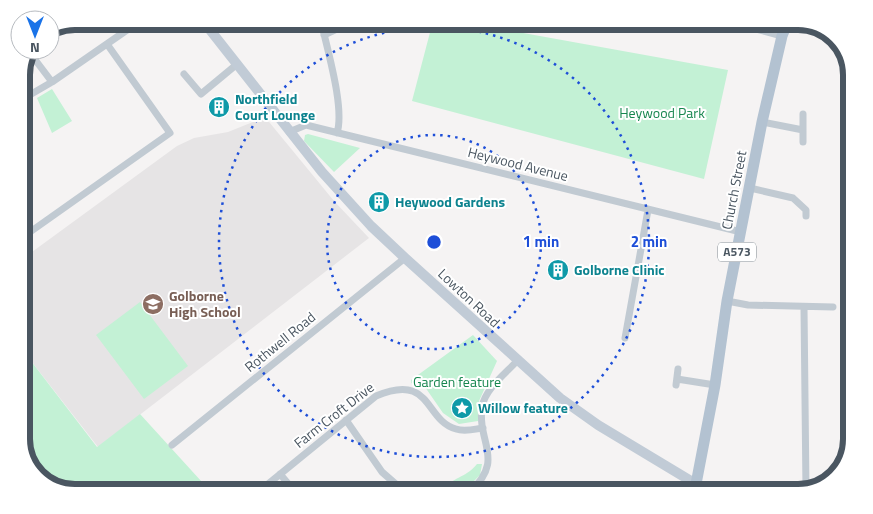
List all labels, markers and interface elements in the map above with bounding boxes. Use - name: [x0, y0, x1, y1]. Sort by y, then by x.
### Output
- north arrow: [10, 10, 60, 60]
- text: N: [30, 38, 40, 59]
- place label: Northfield Court Lounge: [235, 88, 315, 125]
- building icon: Northfield Court Lounge: [207, 95, 231, 119]
- park label: Heywood Park: [619, 102, 705, 123]
- street label: Heywood Avenue: [466, 141, 571, 186]
- street label: Church Street: [716, 149, 751, 231]
- building icon: Heywood Gardens: [367, 190, 391, 214]
- place label: Heywood Gardens: [395, 191, 505, 212]
- text: 1 min: [523, 230, 559, 253]
- text: 2 min: [631, 230, 667, 253]
- centre of rings: [425, 233, 443, 251]
- road number: A573: [718, 242, 756, 262]
- building icon: Golborne Clinic: [546, 258, 570, 282]
- place label: Golborne Clinic: [574, 259, 665, 280]
- street label: Lowton Road: [434, 263, 505, 332]
- place label: Golborne High School: [169, 285, 241, 322]
- school or university icon: Golborne High School: [141, 292, 165, 316]
- street label: Rothwell Road: [240, 306, 320, 377]
- park label: Garden feature: [413, 371, 501, 392]
- street label: Farm Croft Drive: [289, 377, 378, 453]
- place icon: Willow feature: [450, 396, 474, 420]
- place label: Willow feature: [478, 397, 568, 418]

